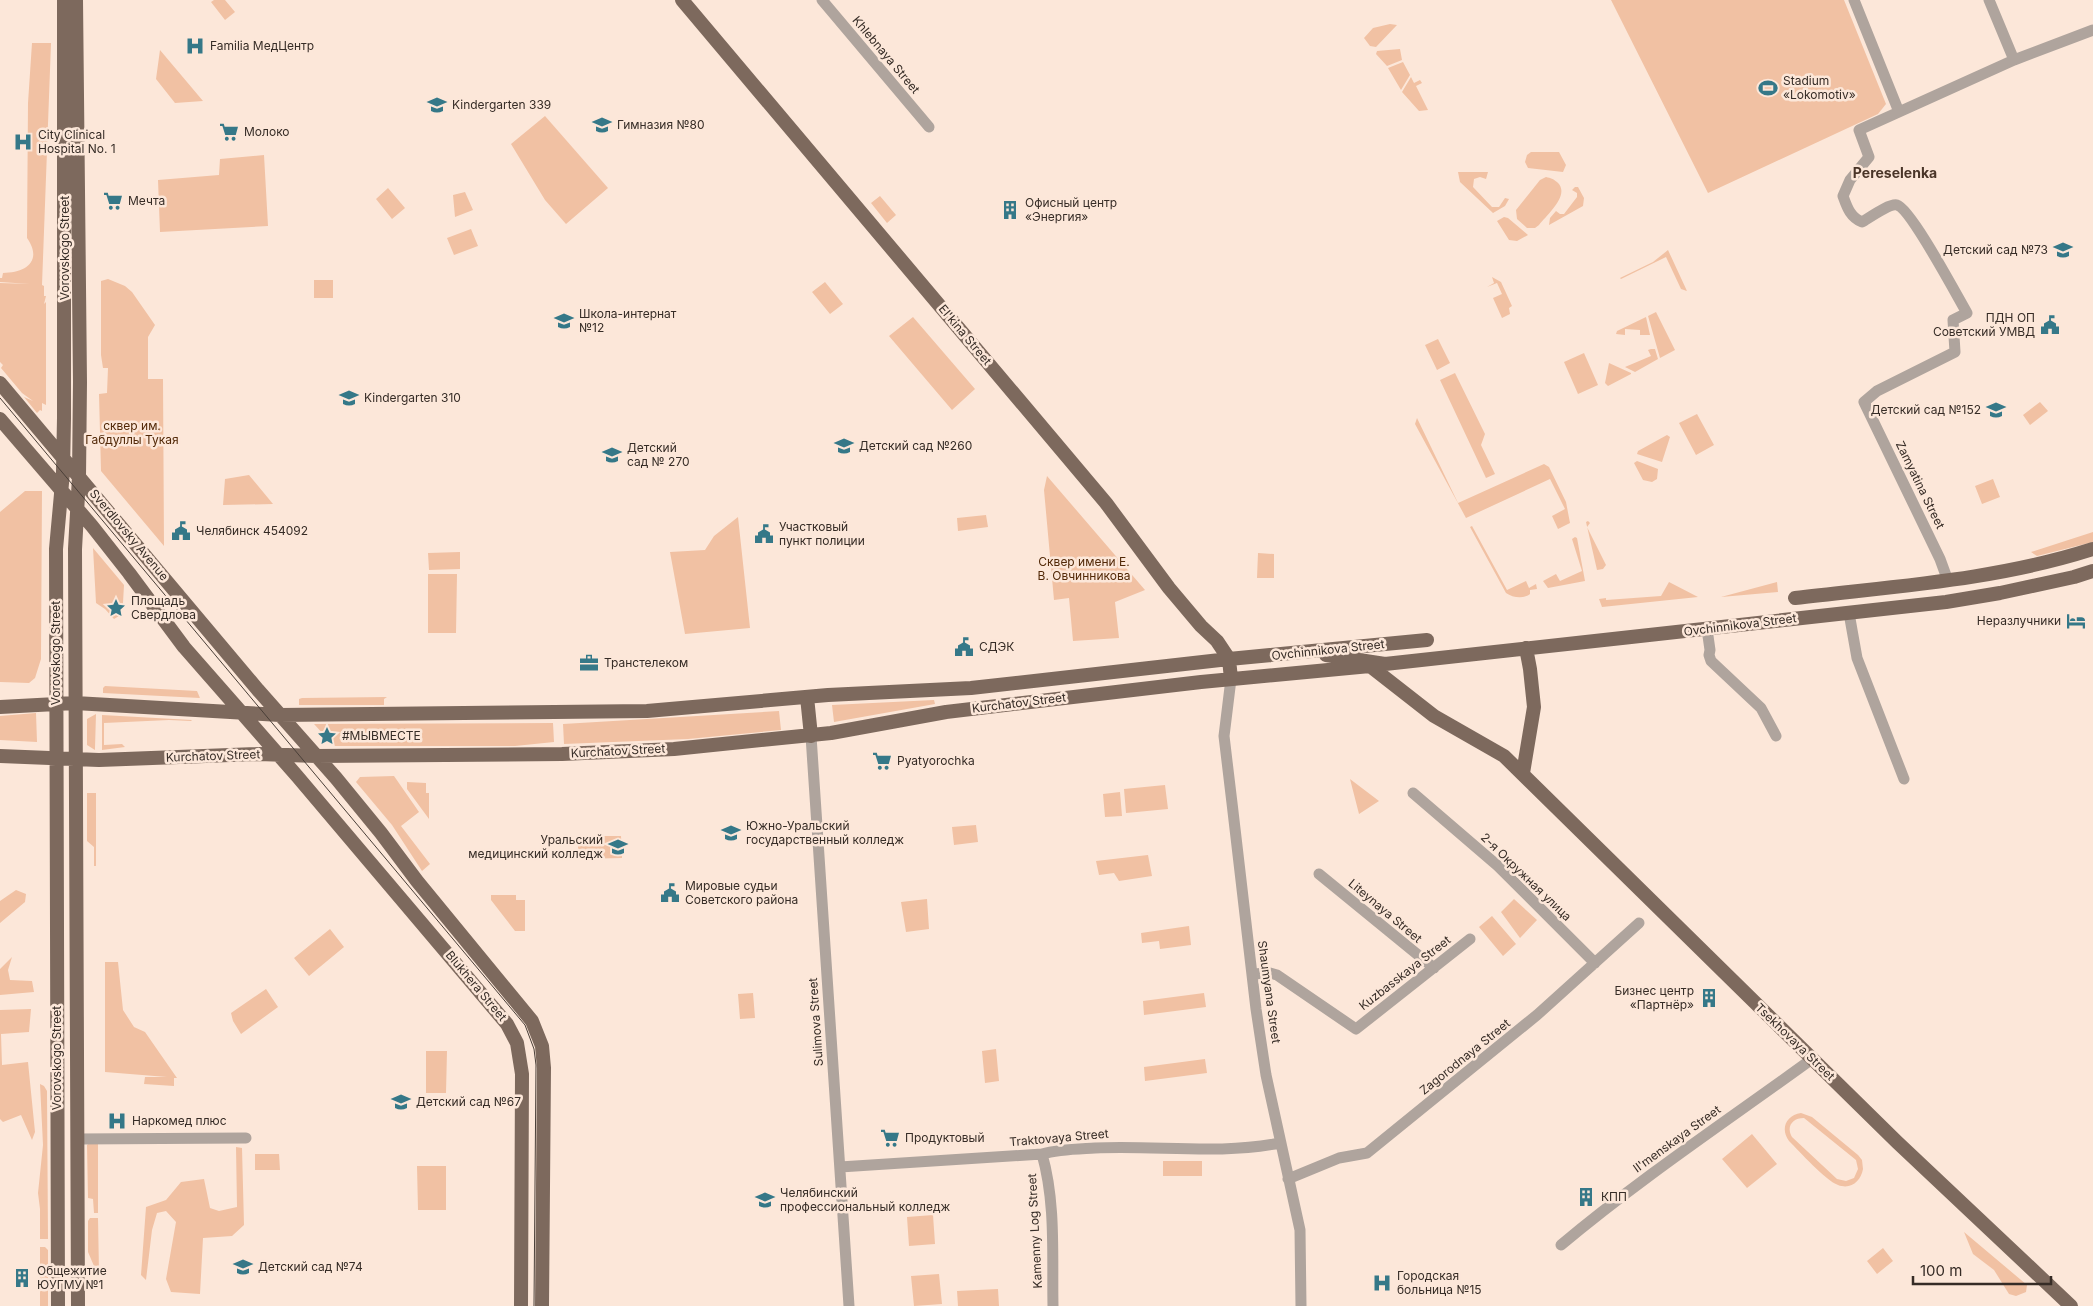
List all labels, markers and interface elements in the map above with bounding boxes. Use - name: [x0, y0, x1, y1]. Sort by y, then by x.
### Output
- street label: Khlebnaya Street: [850, 13, 923, 97]
- hospital icon: Familia МедЦентр: [184, 35, 206, 57]
- place label: Familia МедЦентр: [210, 38, 314, 53]
- place label: Stadium «Lokomotiv»: [1783, 73, 1856, 102]
- sports icon: Stadium «Lokomotiv»: [1757, 77, 1779, 99]
- school or university icon: Kindergarten 339: [426, 94, 448, 116]
- place label: Kindergarten 339: [452, 97, 551, 112]
- school or university icon: Гимназия №80: [591, 114, 613, 136]
- place label: Гимназия №80: [617, 117, 705, 132]
- supermarket icon: Молоко: [218, 121, 240, 143]
- place label: Молоко: [244, 124, 290, 139]
- place label: City Clinical Hospital No. 1: [38, 127, 116, 156]
- hospital icon: City Clinical Hospital No. 1: [12, 131, 34, 153]
- district label: Pereselenka: [1853, 164, 1937, 181]
- supermarket icon: Мечта: [102, 190, 124, 212]
- place label: Мечта: [128, 193, 165, 208]
- place label: Офисный центр «Энергия»: [1025, 195, 1117, 224]
- street label: Vorovskogo Street: [57, 196, 72, 300]
- building icon: Офисный центр «Энергия»: [999, 199, 1021, 221]
- school or university icon: Детский сад №73: [2052, 239, 2074, 261]
- place label: Детский сад №73: [1943, 242, 2048, 257]
- street label: El'kina Street: [936, 301, 995, 368]
- place label: Школа-интернат №12: [579, 306, 677, 335]
- school or university icon: Школа-интернат №12: [553, 310, 575, 332]
- place label: ПДН ОП Советский УМВД: [1933, 310, 2035, 339]
- public building icon: ПДН ОП Советский УМВД: [2039, 314, 2061, 336]
- school or university icon: Kindergarten 310: [338, 387, 360, 409]
- place label: Kindergarten 310: [364, 390, 461, 405]
- school or university icon: Детский сад №152: [1985, 399, 2007, 421]
- place label: Детский сад №152: [1871, 402, 1981, 417]
- park label: сквер им. Габдуллы Тукая: [85, 418, 179, 447]
- school or university icon: Детский сад №260: [833, 435, 855, 457]
- place label: Детский сад №260: [859, 438, 972, 453]
- street label: Zamyatina Street: [1893, 438, 1948, 531]
- place label: Детский сад № 270: [627, 440, 690, 469]
- school or university icon: Детский сад № 270: [601, 444, 623, 466]
- street label: Sverdlovsky Avenue: [87, 486, 172, 583]
- place label: Участковый пункт полиции: [779, 519, 865, 548]
- public building icon: Челябинск 454092: [170, 520, 192, 542]
- place label: Челябинск 454092: [196, 523, 308, 538]
- public building icon: Участковый пункт полиции: [753, 523, 775, 545]
- park label: Сквер имени Е. В. Овчинникова: [1038, 554, 1130, 583]
- place label: Площадь Свердлова: [131, 593, 196, 622]
- place icon: Площадь Свердлова: [105, 597, 127, 619]
- street label: Vorovskogo Street: [48, 601, 63, 705]
- street label: Ovchinnikova Street: [1683, 610, 1797, 639]
- hotel icon: Неразлучники: [2065, 610, 2087, 632]
- place label: Неразлучники: [1977, 613, 2061, 628]
- public building icon: СДЭК: [953, 636, 975, 658]
- street label: Ovchinnikova Street: [1271, 636, 1385, 663]
- place label: СДЭК: [979, 639, 1014, 654]
- office icon: Транстелеком: [578, 652, 600, 674]
- place label: Транстелеком: [604, 655, 688, 670]
- street label: Kurchatov Street: [971, 689, 1067, 716]
- place icon: #МЫВМЕСТЕ: [316, 725, 338, 747]
- place label: #МЫВМЕСТЕ: [342, 728, 421, 743]
- street label: Kurchatov Street: [570, 741, 666, 760]
- street label: Kurchatov Street: [165, 746, 261, 765]
- supermarket icon: Pyatyorochka: [871, 750, 893, 772]
- place label: Pyatyorochka: [897, 753, 975, 768]
- place label: Южно-Уральский государственный колледж: [746, 818, 904, 847]
- school or university icon: Южно-Уральский государственный колледж: [720, 822, 742, 844]
- street label: 2-я Окружная улица: [1478, 830, 1575, 924]
- place label: Уральский медицинский колледж: [468, 832, 603, 861]
- school or university icon: Уральский медицинский колледж: [607, 836, 629, 858]
- street label: Liteynaya Street: [1346, 876, 1425, 946]
- place label: Мировые судьи Советского района: [685, 878, 798, 907]
- public building icon: Мировые судьи Советского района: [659, 882, 681, 904]
- street label: Kuzbasskaya Street: [1356, 932, 1454, 1013]
- street label: Shaumyana Street: [1255, 940, 1284, 1044]
- street label: Blukhera Street: [443, 948, 510, 1024]
- street label: Sulimova Street: [805, 977, 826, 1067]
- place label: Бизнес центр «Партнёр»: [1615, 983, 1694, 1012]
- building icon: Бизнес центр «Партнёр»: [1698, 987, 1720, 1009]
- street label: Tsekhovaya Street: [1752, 1000, 1838, 1083]
- street label: Vorovskogo Street: [49, 1006, 64, 1110]
- street label: Zagorodnaya Street: [1416, 1015, 1513, 1098]
- school or university icon: Детский сад №67: [390, 1091, 412, 1113]
- place label: Детский сад №67: [416, 1094, 521, 1109]
- street label: Il'menskaya Street: [1630, 1102, 1723, 1175]
- hospital icon: Наркомед плюс: [106, 1110, 128, 1132]
- place label: Наркомед плюс: [132, 1113, 227, 1128]
- street label: Traktovaya Street: [1009, 1126, 1109, 1149]
- supermarket icon: Продуктовый: [879, 1127, 901, 1149]
- place label: Продуктовый: [905, 1130, 985, 1145]
- street label: Kamenny Log Street: [1024, 1173, 1045, 1289]
- place label: Челябинский профессиональный колледж: [780, 1185, 950, 1214]
- building icon: КПП: [1575, 1186, 1597, 1208]
- school or university icon: Челябинский профессиональный колледж: [754, 1189, 776, 1211]
- place label: КПП: [1601, 1189, 1627, 1204]
- scale bar: [1913, 1254, 2050, 1286]
- school or university icon: Детский сад №74: [232, 1256, 254, 1278]
- place label: Детский сад №74: [258, 1259, 363, 1274]
- text: 100 m: [1920, 1261, 1962, 1280]
- place label: Общежитие ЮУГМУ №1: [37, 1263, 107, 1292]
- building icon: Общежитие ЮУГМУ №1: [11, 1267, 33, 1289]
- place label: Городская больница №15: [1397, 1268, 1482, 1297]
- hospital icon: Городская больница №15: [1371, 1272, 1393, 1294]

